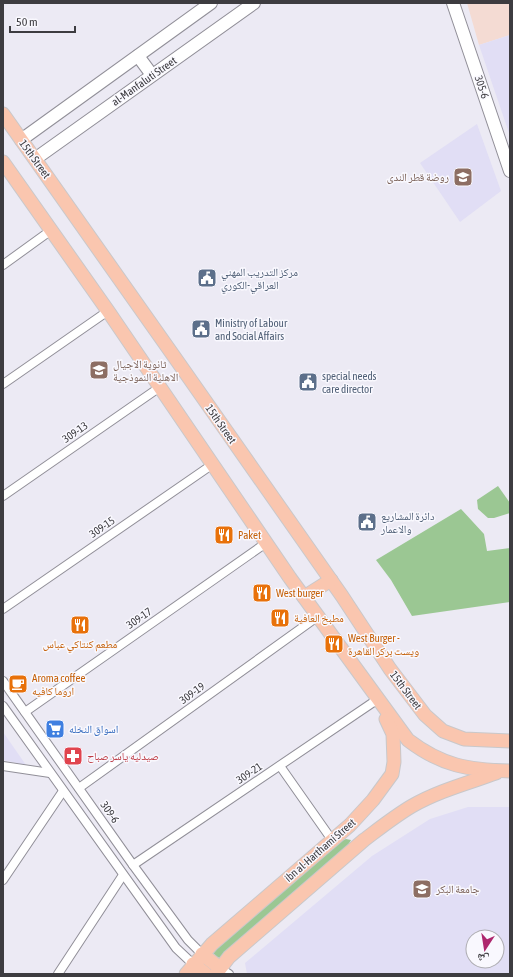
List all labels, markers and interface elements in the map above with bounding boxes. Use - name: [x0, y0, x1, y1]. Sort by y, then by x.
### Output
- scale bar: [10, 8, 75, 34]
- text: 50 m: [16, 15, 38, 29]
- street label: al-Manfaluti Street: [109, 54, 179, 108]
- street label: 305-6: [473, 74, 491, 100]
- street label: 15th Street: [17, 137, 53, 181]
- school or university icon: روضة قطر الندى: [452, 166, 474, 188]
- place label: روضة قطر الندى: [387, 171, 449, 184]
- place label: مركز التدريب المهني العراقي-الكوري: [221, 266, 298, 294]
- public building icon: مركز التدريب المهني العراقي-الكوري: [196, 267, 218, 289]
- place label: Ministry of Labour and Social Affairs: [215, 317, 288, 342]
- public building icon: Ministry of Labour and Social Affairs: [190, 318, 212, 340]
- place label: ثانوية الاجيال الاهلية النموذجية: [113, 358, 178, 383]
- school or university icon: ثانوية الاجيال الاهلية النموذجية: [88, 359, 110, 381]
- place label: special needs care director: [322, 370, 377, 395]
- public building icon: special needs care director: [297, 371, 319, 393]
- street label: 15th Street: [203, 402, 239, 446]
- street label: 309-13: [60, 419, 90, 445]
- place label: دائرة المشاريع والاعمار: [380, 510, 435, 535]
- public building icon: دائرة المشاريع والاعمار: [356, 511, 378, 533]
- street label: 309-15: [87, 514, 117, 540]
- restaurant icon: Paket: [213, 524, 235, 546]
- place label: Paket: [238, 529, 261, 541]
- restaurant icon: West burger: [251, 582, 273, 604]
- place label: West burger: [276, 587, 324, 599]
- street label: 309-17: [124, 605, 154, 631]
- restaurant icon: مطبخ العافية: [269, 607, 291, 629]
- place label: مطبخ العافية: [294, 612, 344, 625]
- restaurant icon: مطعم كنتاكي عباس: [69, 614, 91, 636]
- place label: West Burger - ويست بركر القاهرة: [348, 632, 419, 657]
- restaurant icon: West Burger - ويست بركر القاهرة: [323, 633, 345, 655]
- place label: مطعم كنتاكي عباس: [43, 638, 117, 653]
- street label: 15th Street: [388, 669, 424, 711]
- place label: Aroma coffee اروما كافيه: [32, 672, 85, 697]
- cafe icon: Aroma coffee اروما كافيه: [7, 673, 29, 695]
- street label: 309-19: [177, 680, 207, 706]
- supermarket icon: اسواق النخله: [44, 718, 66, 740]
- place label: اسواق النخله: [69, 723, 118, 736]
- pharmacy icon: صيدليه ياسر صباح: [62, 745, 84, 767]
- place label: صيدليه ياسر صباح: [87, 750, 159, 763]
- street label: 309-21: [234, 760, 264, 786]
- street label: 309-6: [98, 799, 122, 825]
- street label: ibn al-Harthami Street: [282, 816, 358, 884]
- school or university icon: جامعة البكر: [411, 878, 433, 900]
- place label: جامعة البكر: [435, 883, 479, 895]
- north arrow: [465, 929, 505, 969]
- text: ش: [476, 950, 490, 966]

